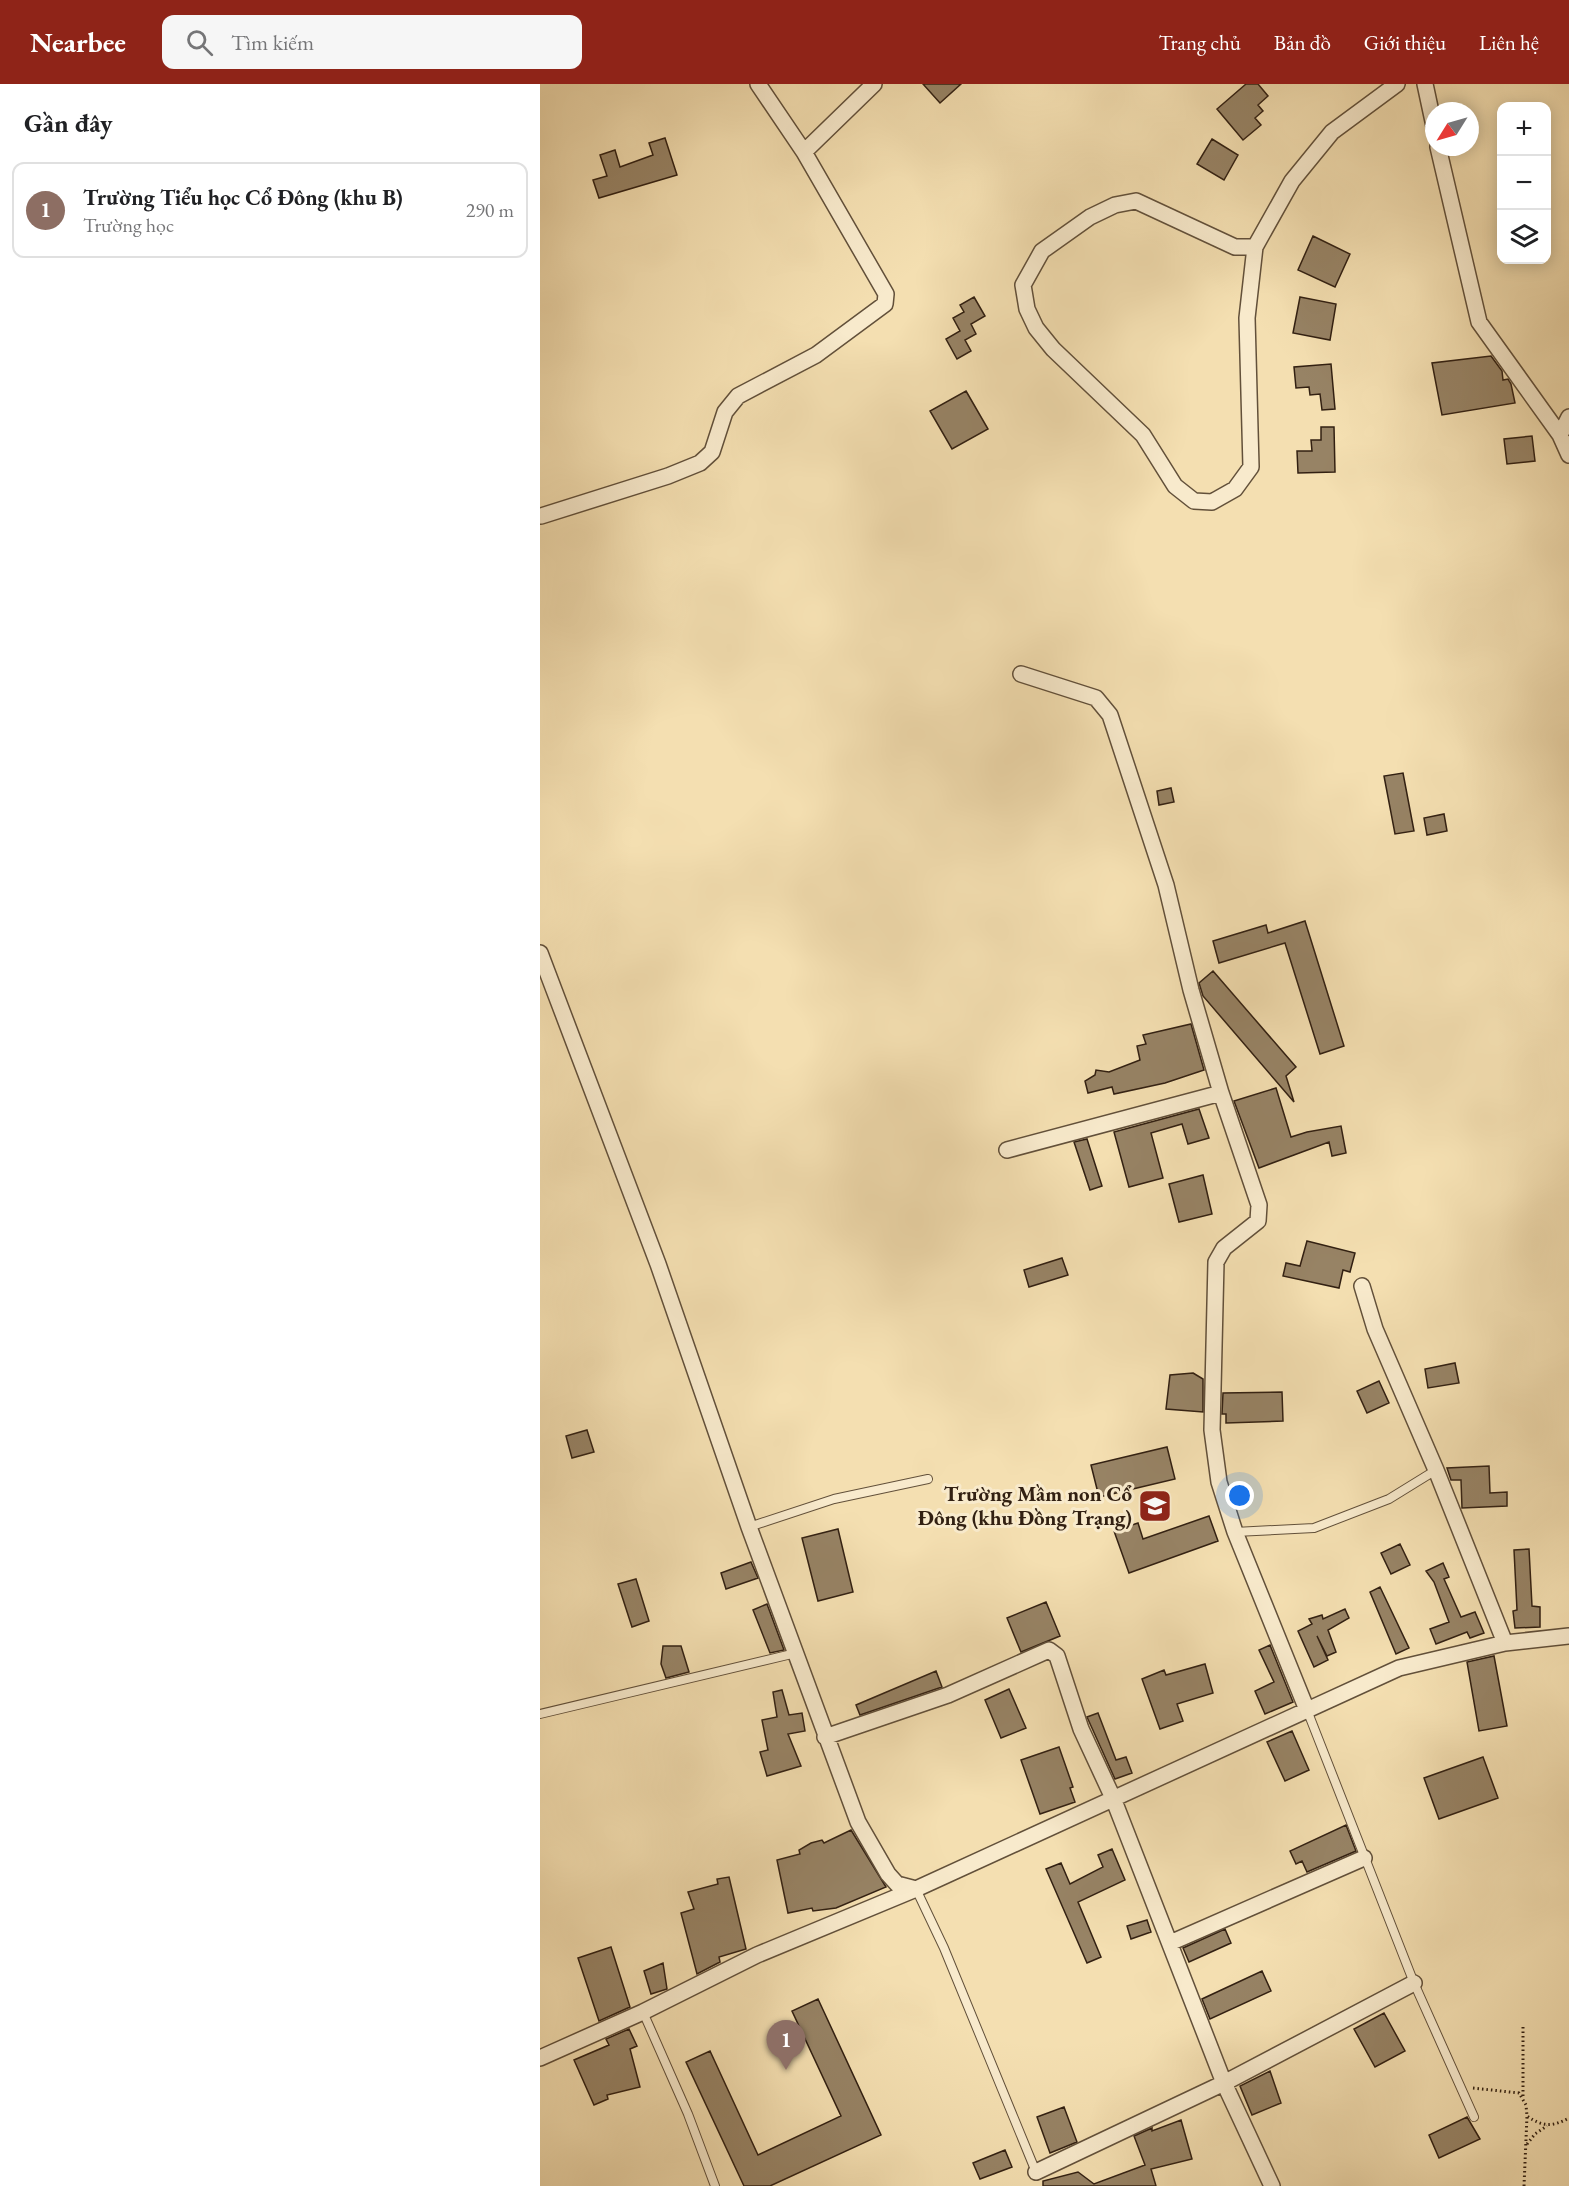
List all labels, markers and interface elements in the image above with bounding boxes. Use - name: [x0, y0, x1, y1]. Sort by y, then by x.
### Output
- search box: [162, 15, 582, 69]
- text: Nearbee: [30, 24, 126, 60]
- icon: search: [183, 26, 216, 59]
- text: Tìm kiếm: [231, 28, 314, 57]
- text: Trang chủ: [1159, 29, 1241, 56]
- text: Bản đồ: [1274, 29, 1331, 56]
- text: Giới thiệu: [1364, 29, 1446, 56]
- text: Liên hệ: [1479, 29, 1539, 56]
- north arrow: [1425, 102, 1479, 156]
- map controls: [1497, 102, 1551, 264]
- button: +: [1497, 102, 1551, 156]
- text: Gần đây: [24, 106, 113, 140]
- button: −: [1497, 156, 1551, 210]
- text: Trường Tiểu học Cổ Đông (khu B): [83, 183, 403, 212]
- text: 1: [40, 197, 51, 223]
- text: 290 m: [466, 197, 514, 223]
- button: layers: [1497, 210, 1551, 264]
- text: Trường học: [83, 212, 174, 238]
- place label: Trường Mầm non Cổ Đông (khu Đồng Trạng): [918, 1480, 1132, 1531]
- your location: [1225, 1481, 1254, 1510]
- school or university icon: Trường Mầm non Cổ Đông (khu Đồng Trạng): [1137, 1488, 1173, 1524]
- pin: 1: [766, 2020, 806, 2070]

